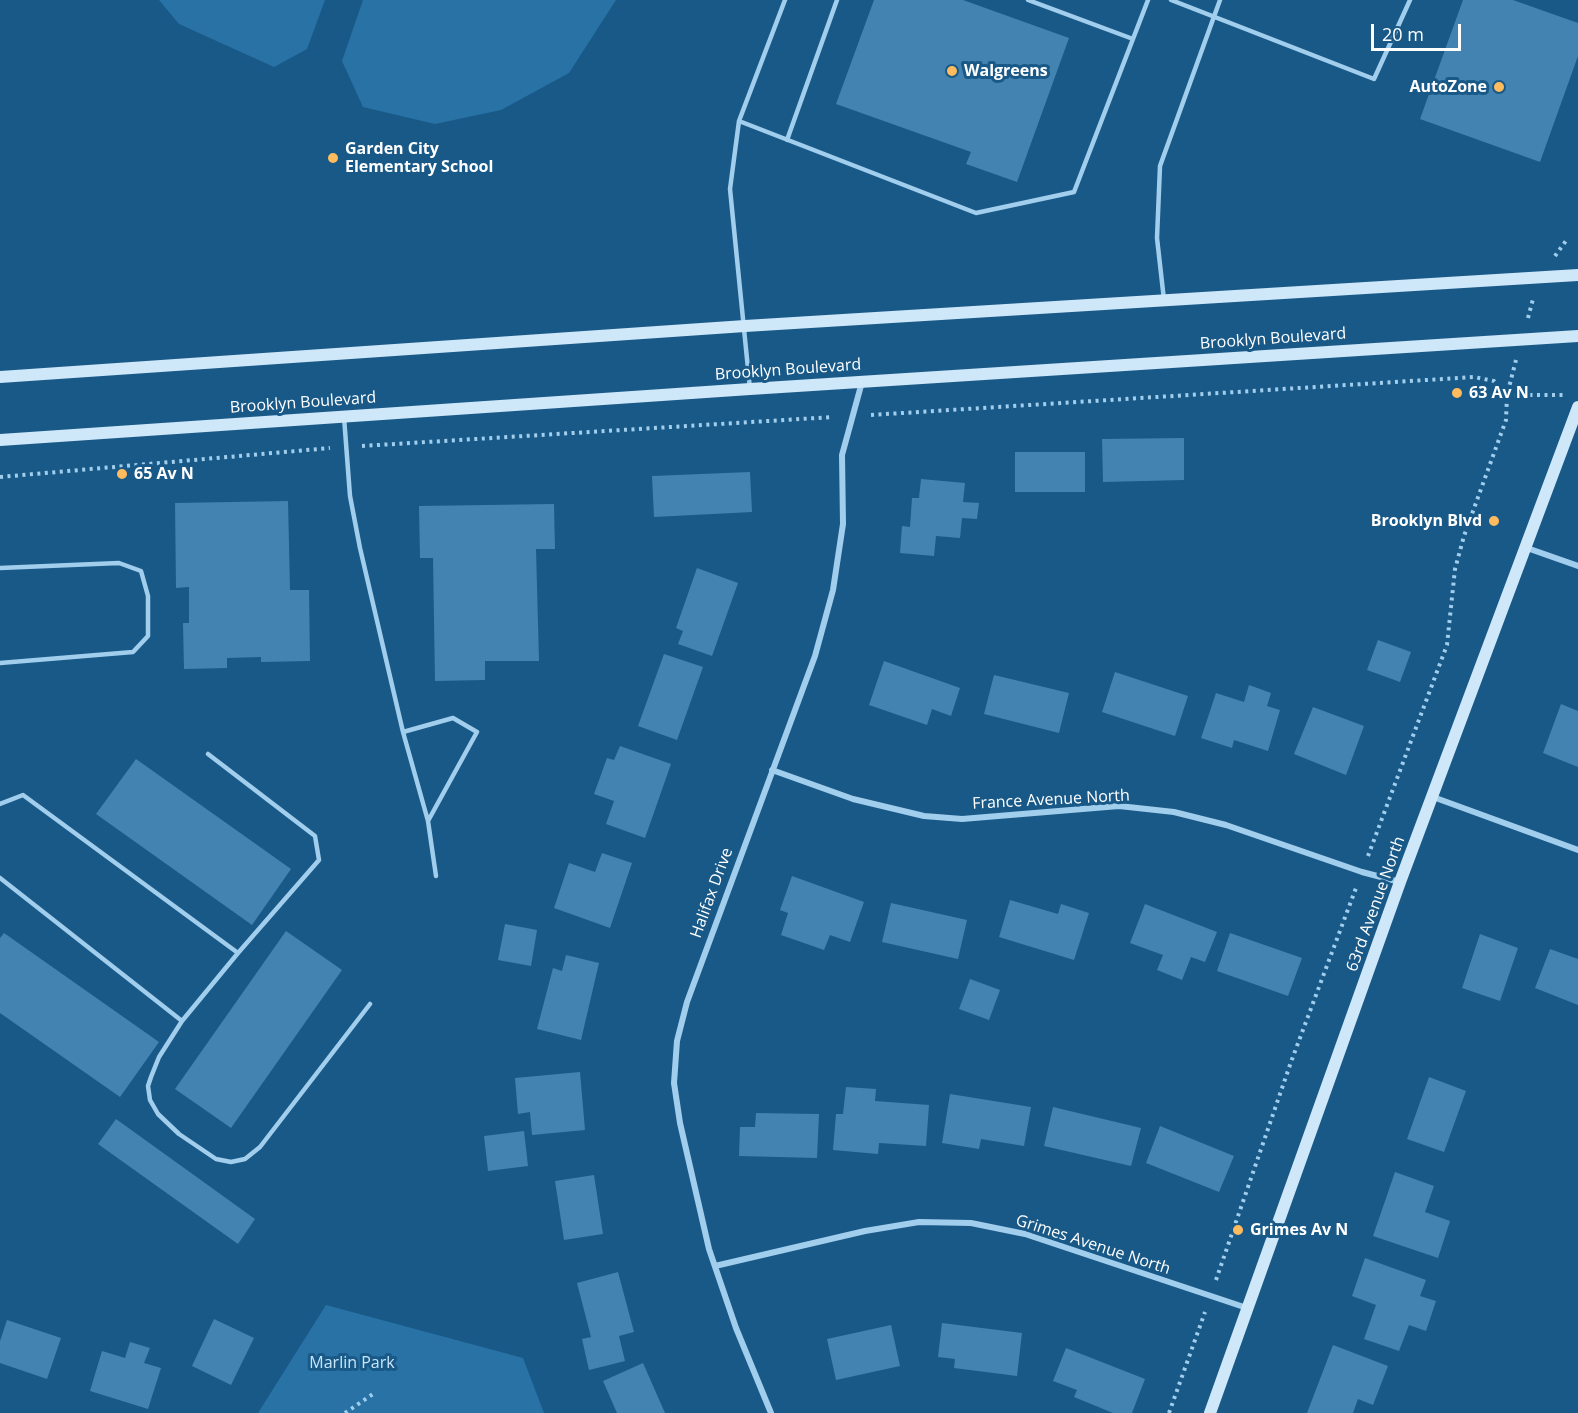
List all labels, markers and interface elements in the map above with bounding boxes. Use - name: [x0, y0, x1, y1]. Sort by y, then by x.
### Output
- scale bar: [1374, 12, 1464, 50]
- text: 20 m: [1382, 22, 1424, 46]
- place label: Walgreens: [964, 61, 1048, 81]
- marker: Walgreens: [945, 64, 959, 78]
- place label: AutoZone: [1409, 77, 1487, 97]
- marker: AutoZone: [1492, 80, 1506, 94]
- place label: Garden City Elementary School: [345, 139, 493, 177]
- marker: Garden City Elementary School: [326, 151, 340, 165]
- street label: Brooklyn Boulevard: [1199, 324, 1347, 354]
- street label: Brooklyn Boulevard: [714, 355, 862, 385]
- place label: 63 Av N: [1469, 383, 1529, 403]
- marker: 63 Av N: [1450, 386, 1464, 400]
- street label: Brooklyn Boulevard: [229, 388, 377, 418]
- place label: 65 Av N: [134, 464, 194, 484]
- marker: 65 Av N: [115, 467, 129, 481]
- place label: Brooklyn Blvd: [1371, 511, 1482, 531]
- marker: Brooklyn Blvd: [1487, 514, 1501, 528]
- street label: France Avenue North: [972, 786, 1130, 814]
- street label: 63rd Avenue North: [1343, 834, 1409, 974]
- street label: Halifax Drive: [687, 845, 737, 941]
- street label: Grimes Avenue North: [1013, 1211, 1173, 1279]
- place label: Grimes Av N: [1250, 1220, 1348, 1240]
- marker: Grimes Av N: [1231, 1223, 1245, 1237]
- park label: Marlin Park: [309, 1353, 395, 1373]

